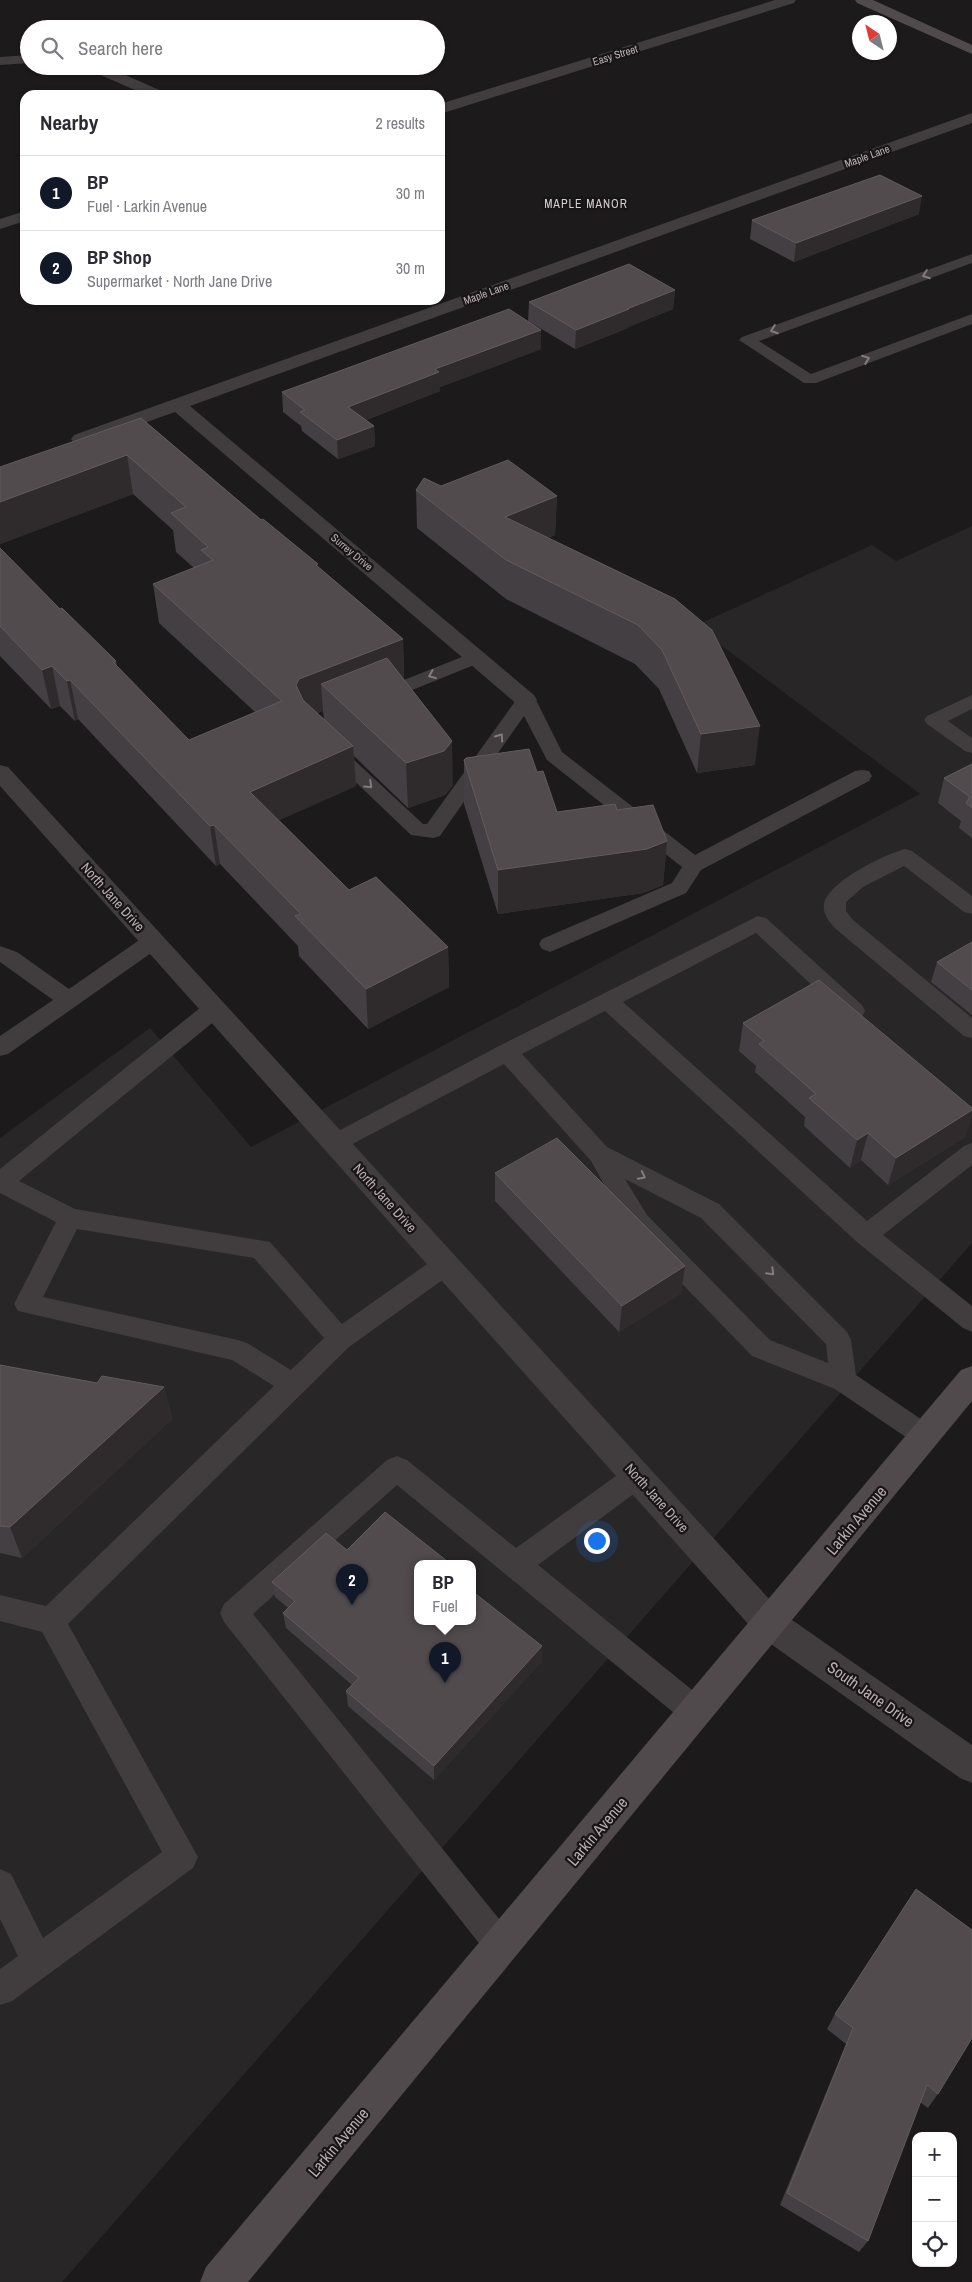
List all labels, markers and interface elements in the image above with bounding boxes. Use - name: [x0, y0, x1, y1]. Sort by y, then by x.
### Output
- north arrow: [852, 15, 897, 60]
- search box: [20, 20, 445, 75]
- icon: search: [38, 34, 66, 62]
- text: Search here: [78, 35, 163, 61]
- street label: Easy Street: [591, 41, 640, 69]
- text: Nearby: [40, 108, 98, 137]
- text: 2 results: [375, 112, 425, 134]
- street label: Maple Lane: [842, 141, 892, 171]
- text: BP: [87, 169, 109, 195]
- text: 1: [52, 182, 60, 204]
- text: 30 m: [396, 182, 425, 204]
- text: Fuel · Larkin Avenue: [87, 195, 207, 217]
- district label: MAPLE MANOR: [544, 196, 628, 212]
- text: BP Shop: [87, 244, 152, 270]
- text: 2: [52, 257, 60, 279]
- text: 30 m: [396, 257, 425, 279]
- one-way arrow: [922, 269, 931, 279]
- text: Supermarket · North Jane Drive: [87, 270, 272, 292]
- street label: Maple Lane: [461, 278, 511, 308]
- one-way arrow: [770, 324, 778, 334]
- one-way arrow: [861, 355, 870, 365]
- street label: Surrey Drive: [328, 530, 376, 574]
- one-way arrow: [428, 669, 437, 680]
- one-way arrow: [494, 733, 503, 743]
- one-way arrow: [363, 779, 372, 788]
- street label: North Jane Drive: [77, 859, 149, 935]
- street label: North Jane Drive: [349, 1160, 421, 1236]
- one-way arrow: [637, 1170, 646, 1180]
- one-way arrow: [765, 1267, 774, 1276]
- street label: North Jane Drive: [621, 1460, 693, 1536]
- street label: Larkin Avenue: [821, 1481, 891, 1559]
- your location: [584, 1528, 610, 1554]
- popup: [414, 1560, 476, 1625]
- pin: 2: [336, 1564, 368, 1605]
- text: BP: [432, 1569, 454, 1595]
- text: Fuel: [432, 1595, 458, 1617]
- pin: 1: [429, 1642, 461, 1683]
- street label: South Jane Drive: [823, 1656, 919, 1732]
- street label: Larkin Avenue: [562, 1792, 632, 1870]
- street label: Larkin Avenue: [303, 2103, 373, 2181]
- map controls: [912, 2132, 957, 2267]
- button: +: [912, 2132, 957, 2177]
- button: −: [912, 2177, 957, 2222]
- button: locate: [912, 2222, 957, 2267]

